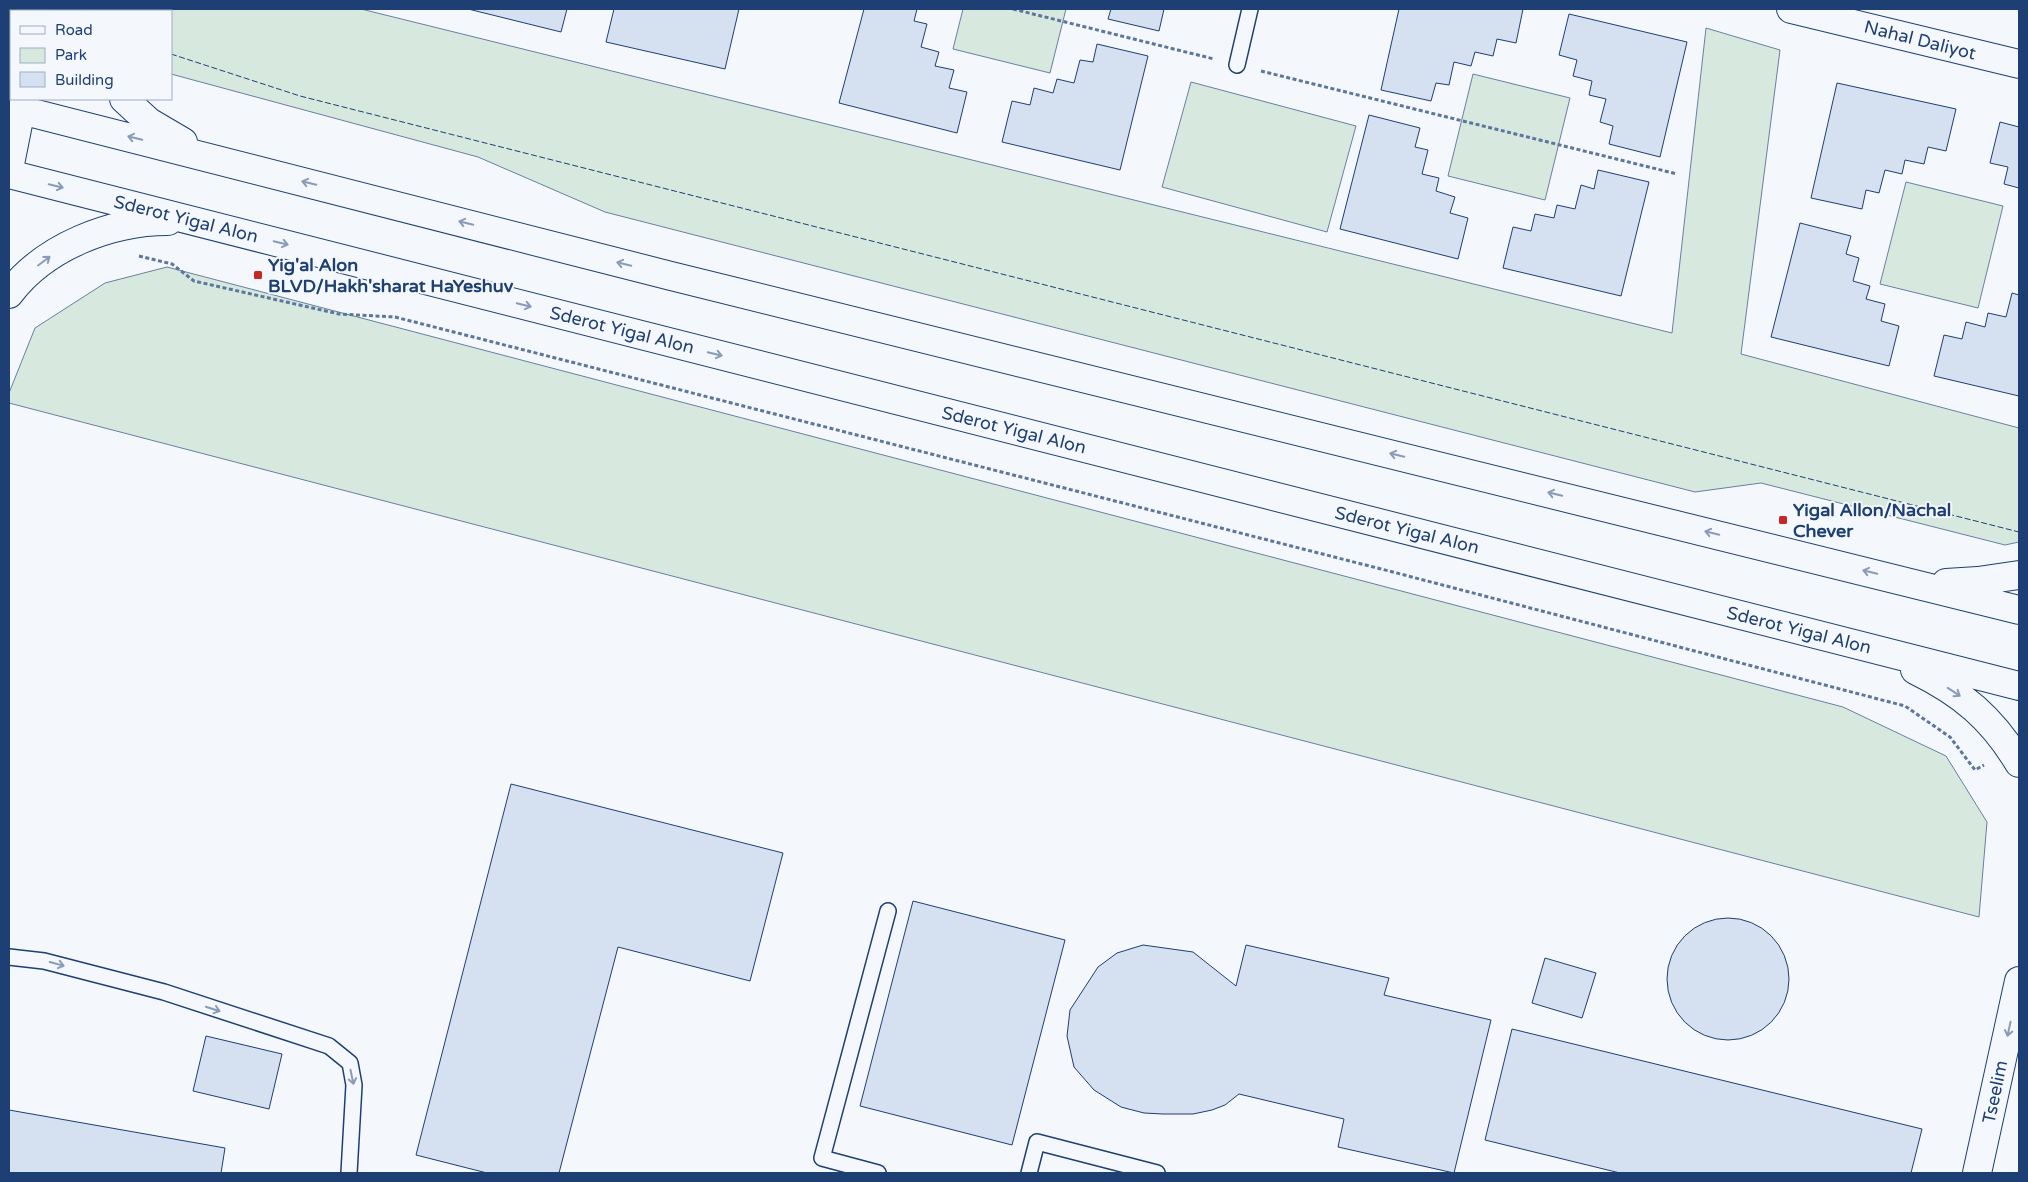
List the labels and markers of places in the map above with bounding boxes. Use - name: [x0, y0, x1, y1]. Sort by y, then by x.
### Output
- place label: Yig'al Alon BLVD/Hakh'sharat HaYeshuv: [268, 254, 514, 297]
- marker: Yig'al Alon BLVD/Hakh'sharat HaYeshuv: [252, 269, 264, 281]
- place label: Yigal Allon/Nachal Chever: [1793, 499, 1951, 542]
- marker: Yigal Allon/Nachal Chever: [1777, 514, 1789, 526]

